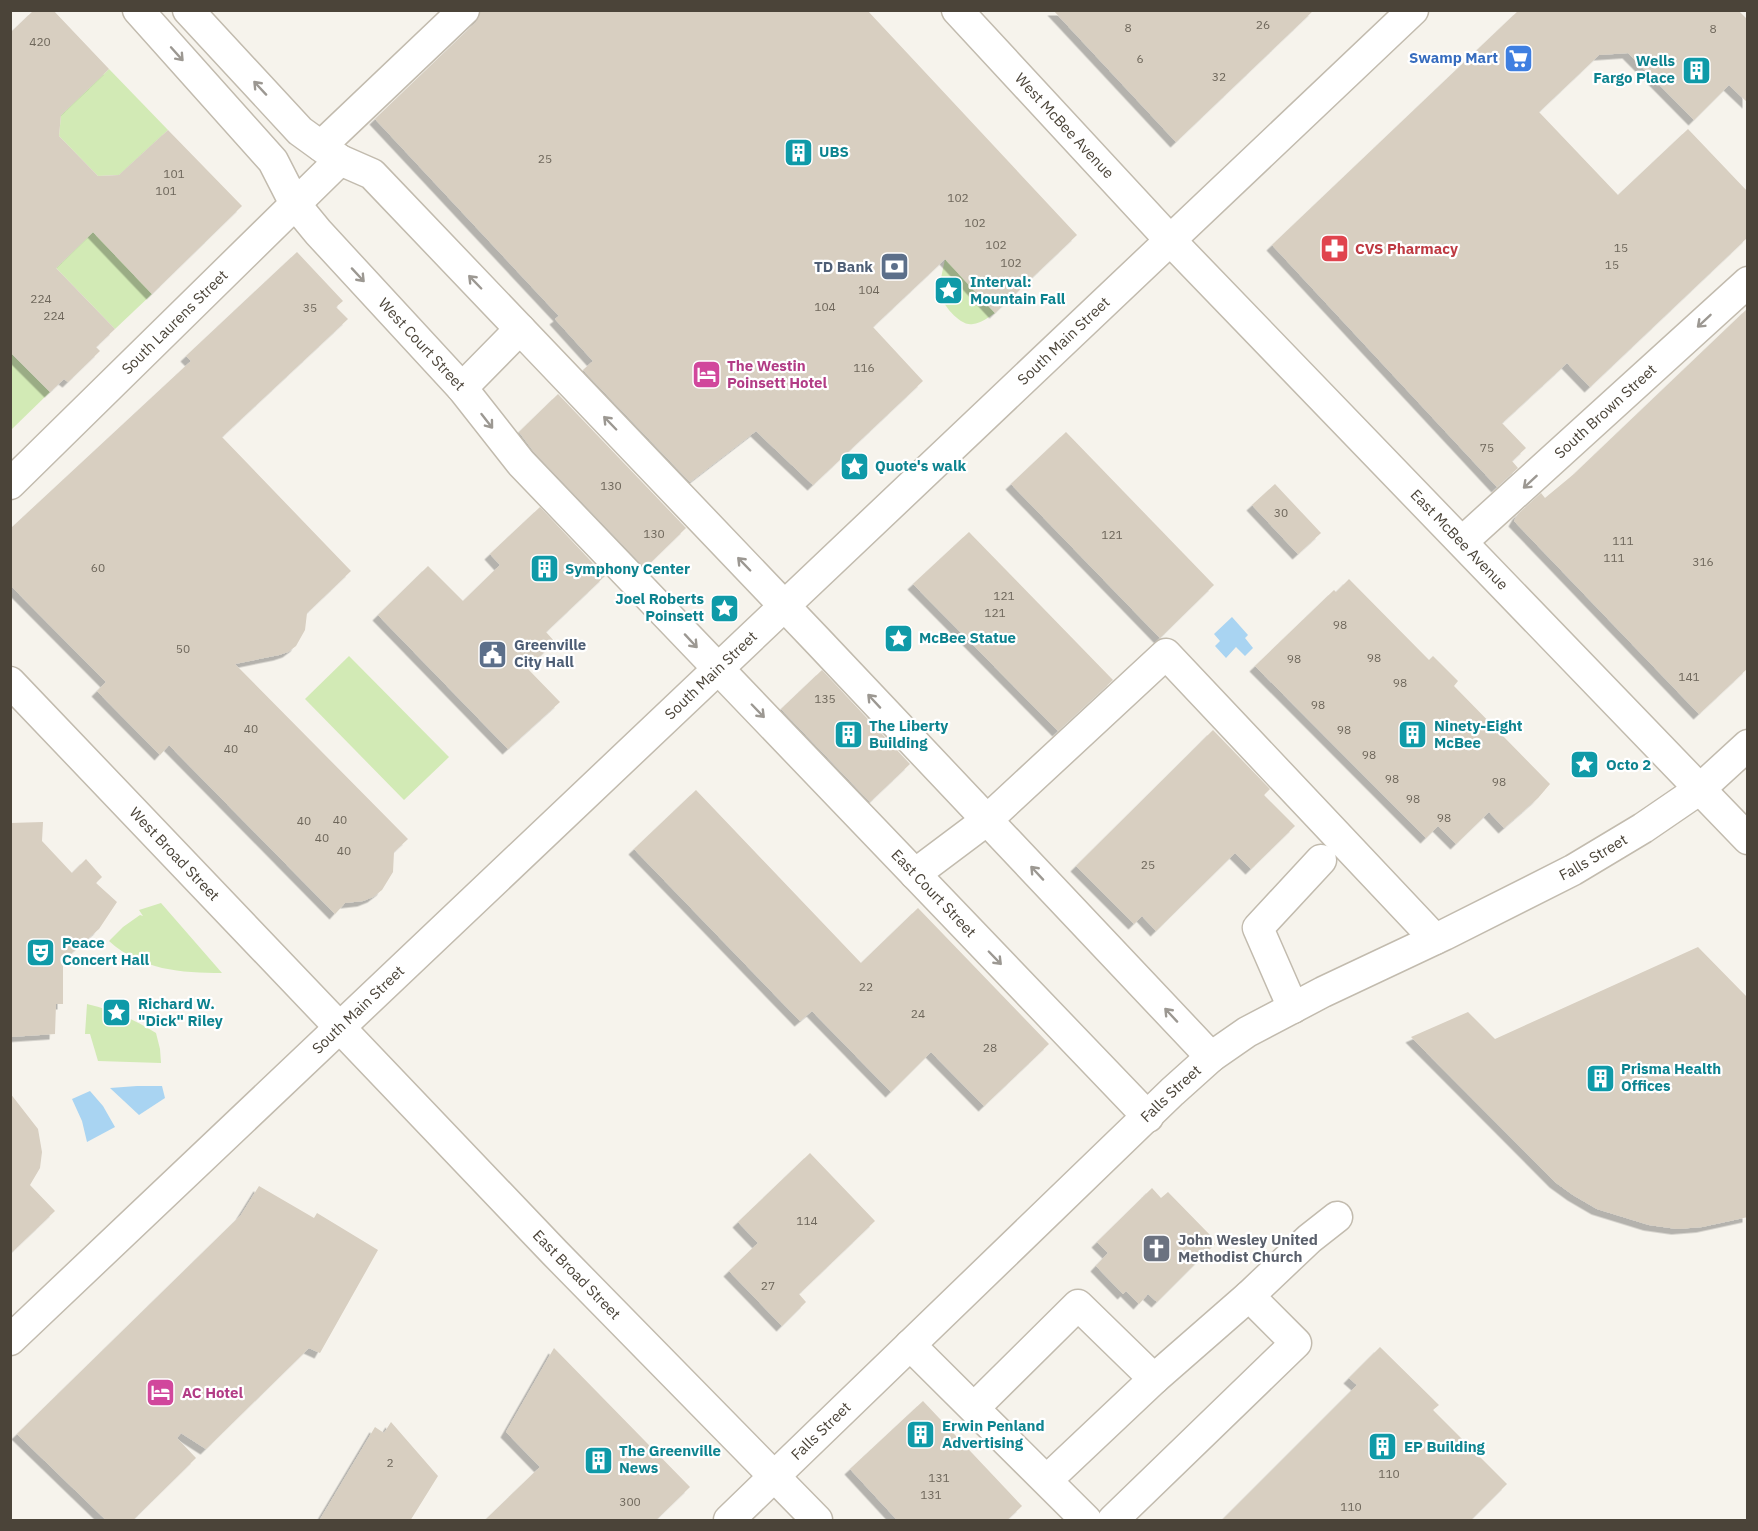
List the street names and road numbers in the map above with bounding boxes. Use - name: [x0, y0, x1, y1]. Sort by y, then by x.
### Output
- street label: West McBee Avenue: [1011, 69, 1118, 182]
- street label: South Laurens Street: [117, 266, 232, 378]
- street label: South Main Street: [1013, 292, 1114, 389]
- street label: West Court Street: [375, 294, 470, 394]
- street label: South Brown Street: [1550, 360, 1660, 462]
- street label: East McBee Avenue: [1407, 485, 1512, 594]
- street label: South Main Street: [661, 627, 761, 723]
- street label: West Broad Street: [126, 803, 224, 905]
- street label: Falls Street: [1556, 830, 1631, 884]
- street label: East Court Street: [887, 845, 980, 941]
- street label: South Main Street: [308, 961, 408, 1058]
- street label: Falls Street: [1136, 1061, 1205, 1126]
- street label: East Broad Street: [529, 1226, 625, 1323]
- street label: Falls Street: [787, 1397, 855, 1464]

